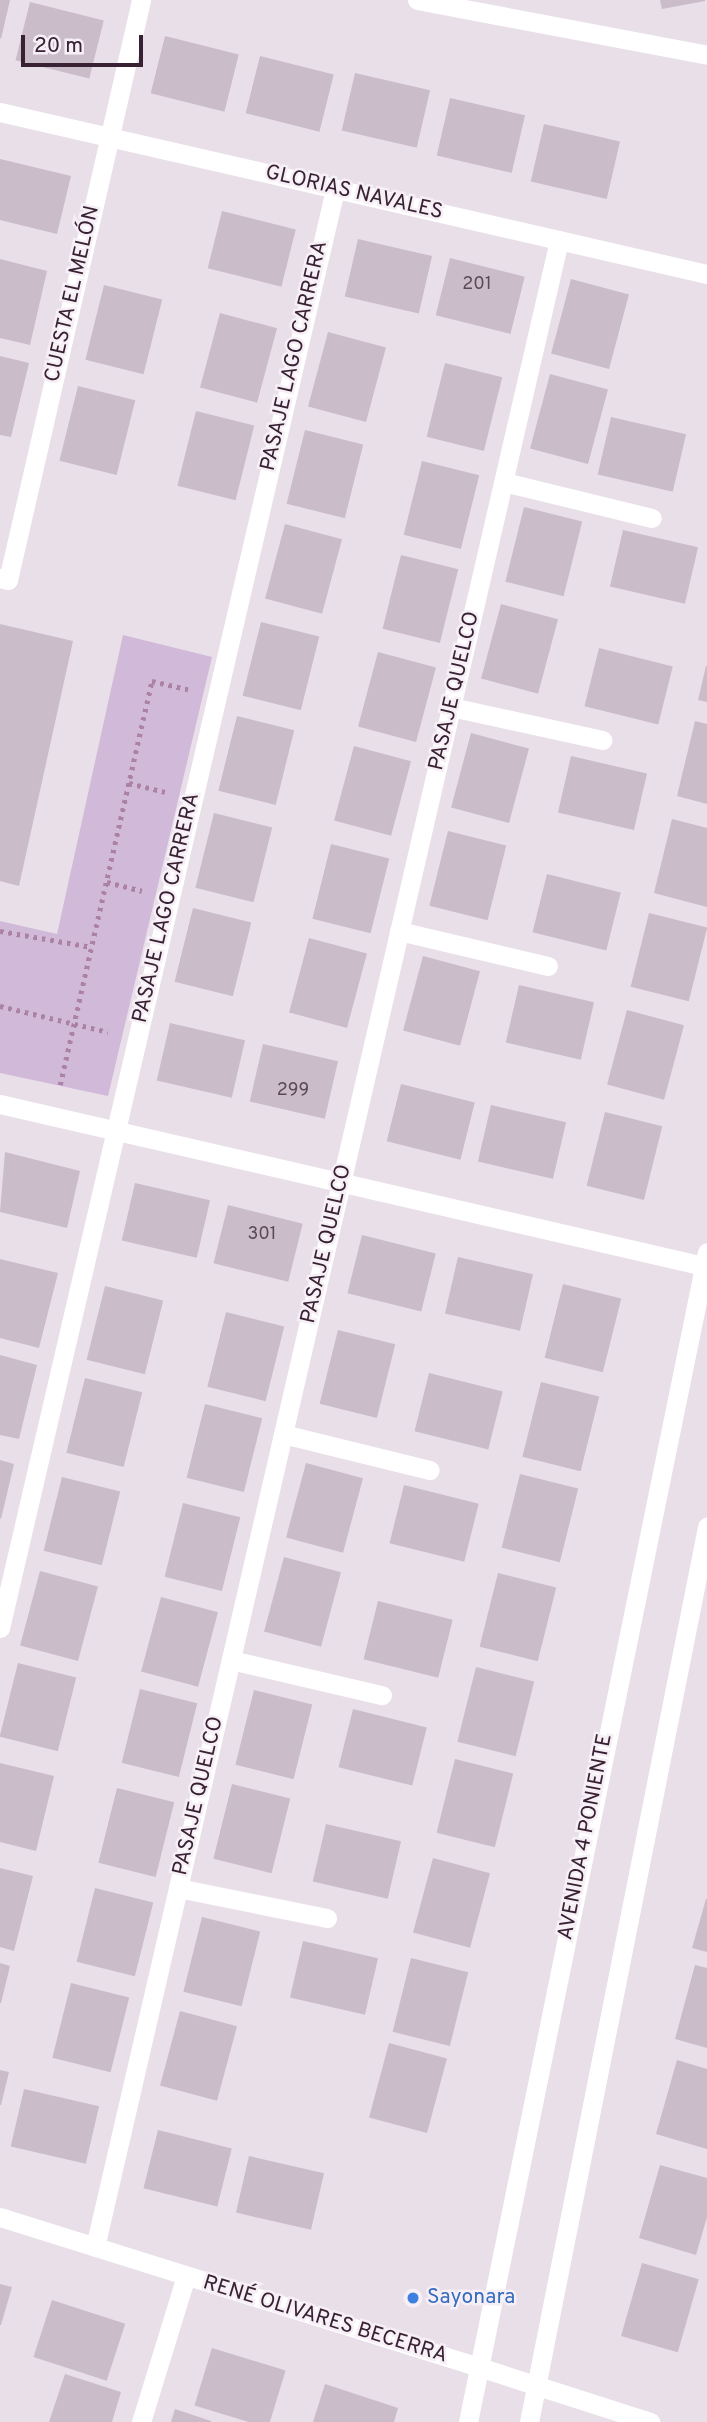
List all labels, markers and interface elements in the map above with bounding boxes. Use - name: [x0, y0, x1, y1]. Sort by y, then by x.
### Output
- scale bar: [24, 21, 147, 65]
- text: 20 m: [34, 33, 83, 60]
- street label: GLORIAS NAVALES: [263, 160, 445, 226]
- street label: CUESTA EL MELÓN: [40, 203, 106, 385]
- street label: PASAJE LAGO CARRERA: [256, 238, 334, 474]
- house number: 201: [462, 274, 492, 296]
- street label: PASAJE QUELCO: [424, 609, 486, 773]
- street label: PASAJE LAGO CARRERA: [128, 790, 206, 1026]
- house number: 299: [277, 1080, 309, 1102]
- street label: PASAJE QUELCO: [296, 1162, 358, 1326]
- house number: 301: [248, 1224, 276, 1246]
- street label: PASAJE QUELCO: [168, 1714, 230, 1878]
- street label: AVENIDA 4 PONIENTE: [554, 1731, 618, 1943]
- street label: RENÉ OLIVARES BECERRA: [200, 2271, 450, 2369]
- place label: Sayonara: [427, 2285, 515, 2311]
- marker: Sayonara: [405, 2290, 421, 2306]

